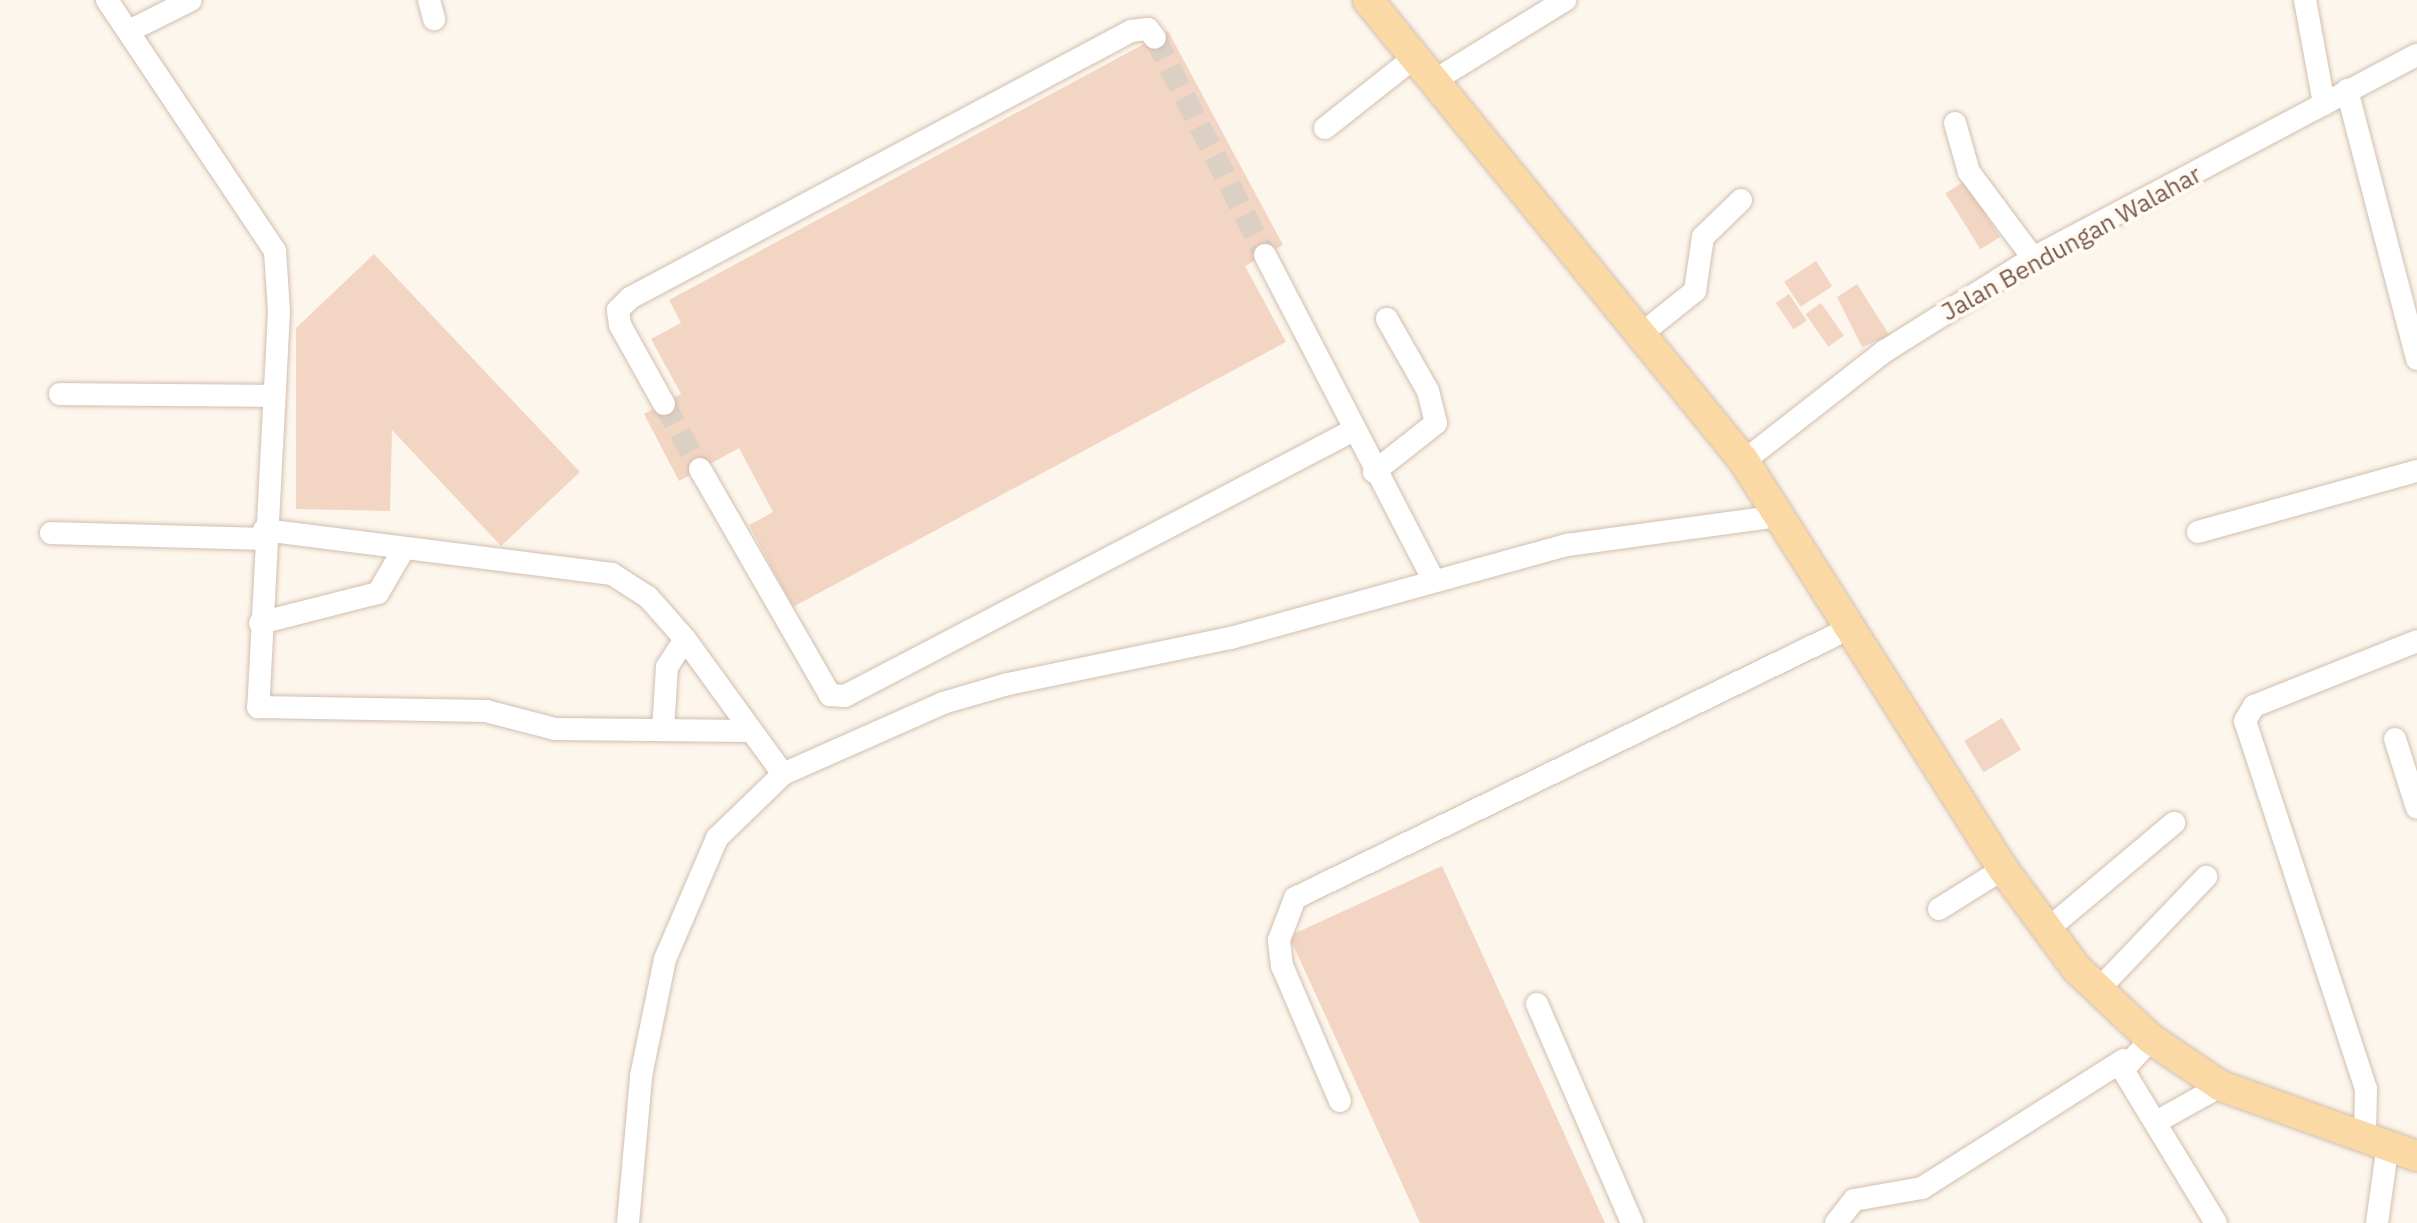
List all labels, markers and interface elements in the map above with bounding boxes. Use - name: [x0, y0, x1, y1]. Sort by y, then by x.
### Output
- street label: Jalan Bendungan Walahar: [1936, 159, 2206, 327]

